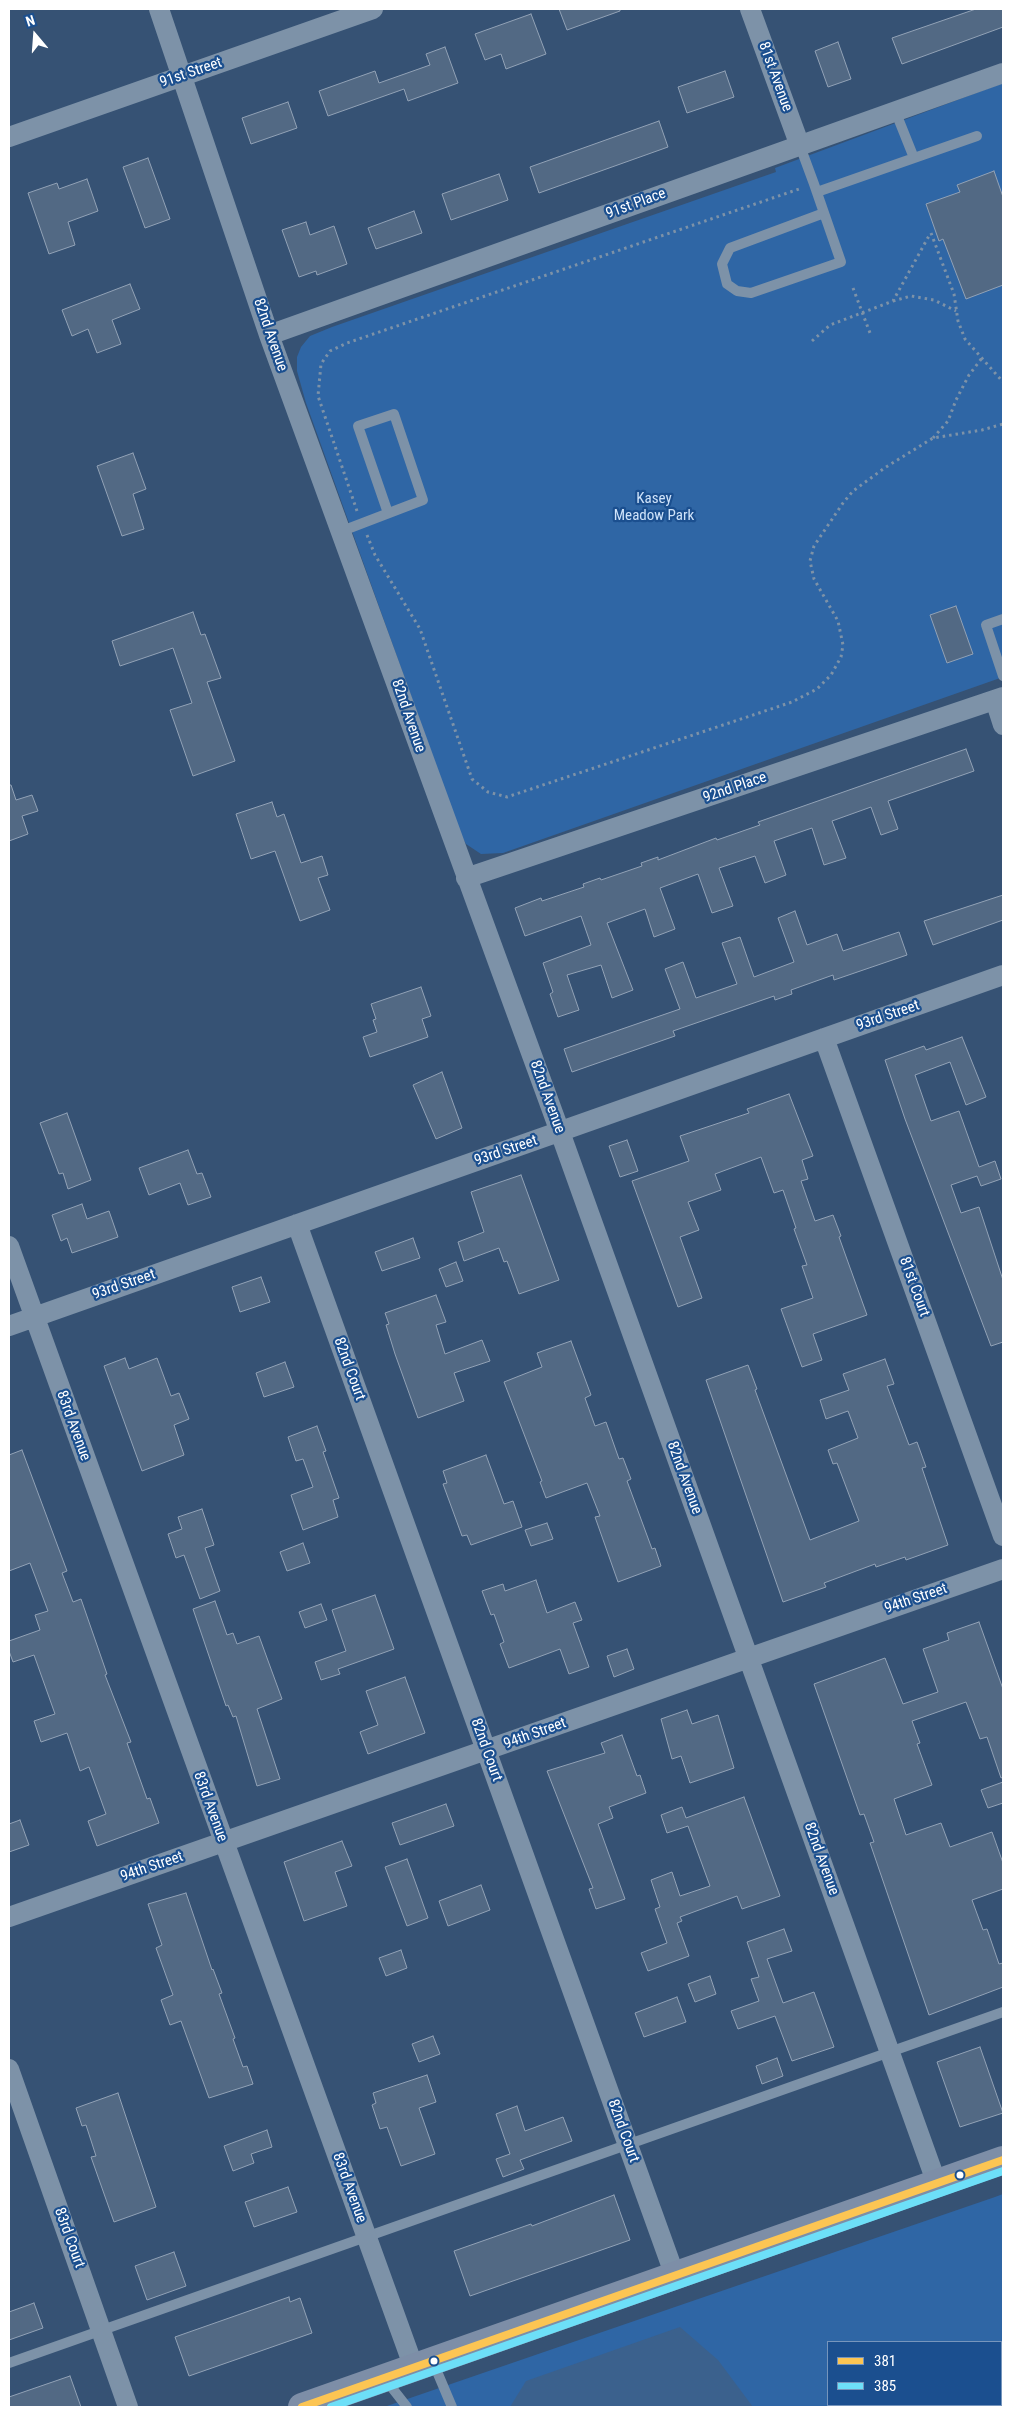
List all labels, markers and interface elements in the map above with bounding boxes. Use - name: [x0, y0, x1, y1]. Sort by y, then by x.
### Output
- north arrow: [10, 10, 60, 60]
- text: N: [24, 12, 37, 30]
- street label: 81st Avenue: [754, 40, 796, 114]
- street label: 91st Street: [157, 54, 225, 92]
- street label: 91st Place: [604, 185, 668, 223]
- street label: 82nd Avenue: [249, 296, 291, 374]
- park label: Kasey Meadow Park: [614, 490, 694, 525]
- street label: 82nd Avenue: [387, 677, 429, 755]
- street label: 92nd Place: [701, 769, 769, 807]
- street label: 93rd Street: [854, 997, 922, 1035]
- street label: 82nd Avenue: [526, 1058, 568, 1136]
- street label: 93rd Street: [472, 1132, 540, 1170]
- street label: 81st Court: [895, 1255, 933, 1319]
- street label: 93rd Street: [90, 1266, 158, 1304]
- street label: 82nd Court: [329, 1335, 369, 1403]
- street label: 83rd Avenue: [52, 1388, 94, 1464]
- street label: 82nd Avenue: [663, 1439, 705, 1517]
- street label: 94th Street: [882, 1580, 950, 1618]
- street label: 94th Street: [501, 1714, 569, 1754]
- street label: 82nd Court: [466, 1716, 506, 1784]
- street label: 83rd Avenue: [189, 1769, 231, 1845]
- street label: 82nd Avenue: [800, 1820, 842, 1898]
- street label: 94th Street: [118, 1848, 186, 1886]
- street label: 82nd Court: [603, 2097, 643, 2165]
- street label: 83rd Avenue: [328, 2150, 370, 2226]
- unlabelled marker: [955, 2170, 965, 2180]
- street label: 83rd Court: [50, 2205, 88, 2271]
- legend: [827, 2341, 1002, 2406]
- text: 381: [874, 2352, 896, 2370]
- unlabelled marker: [429, 2356, 439, 2366]
- text: 385: [874, 2377, 896, 2395]

